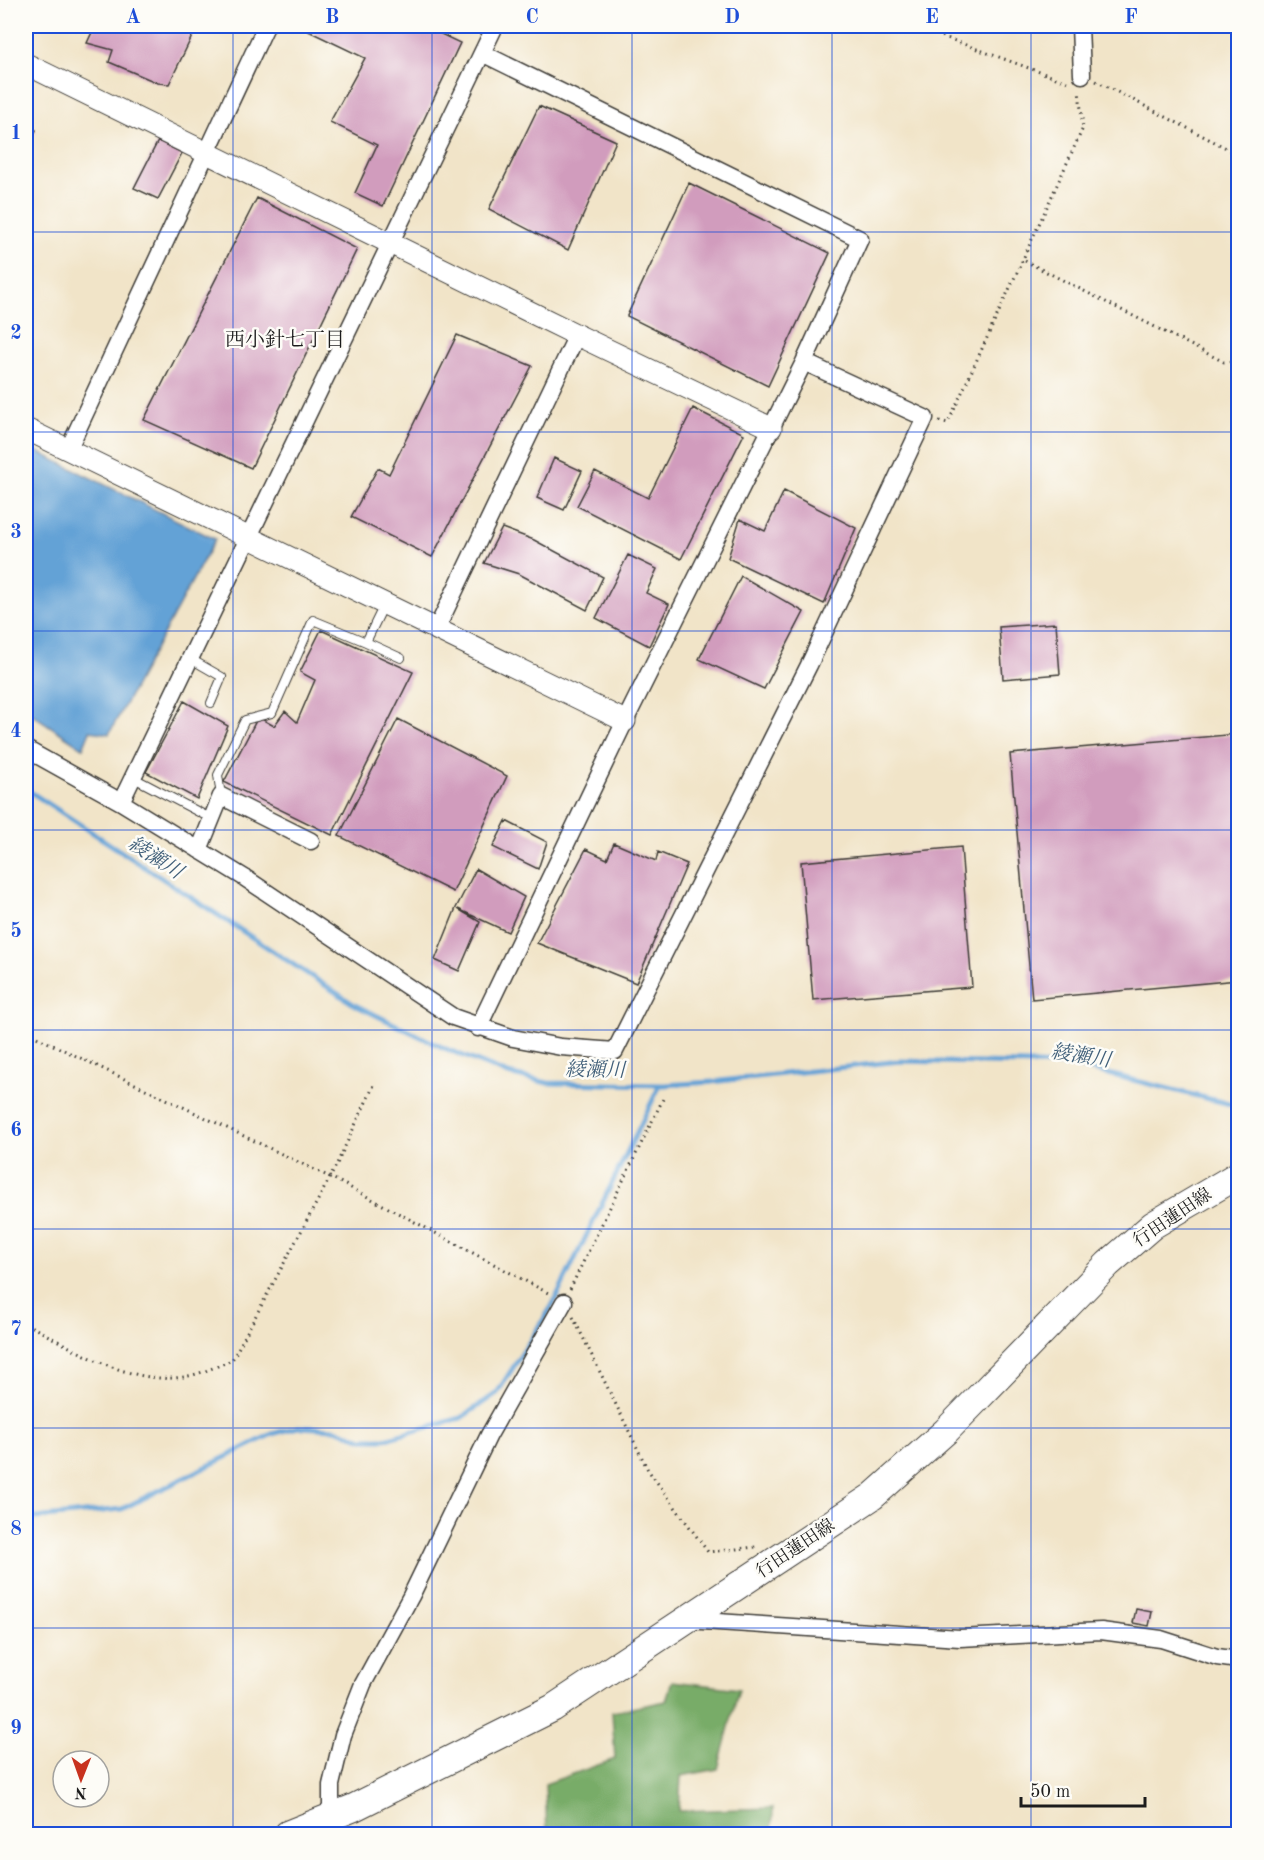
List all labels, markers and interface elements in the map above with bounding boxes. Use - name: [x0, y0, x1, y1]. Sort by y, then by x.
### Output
- text: A: [125, 8, 141, 28]
- text: B: [325, 8, 339, 28]
- text: C: [525, 8, 539, 28]
- text: D: [724, 8, 740, 28]
- text: E: [925, 8, 939, 28]
- text: F: [1124, 8, 1138, 28]
- text: 1: [10, 124, 22, 144]
- text: 2: [10, 324, 22, 344]
- district label: 西小針七丁目: [225, 329, 345, 351]
- text: 3: [10, 523, 22, 543]
- text: 4: [10, 722, 22, 742]
- water label: 綾瀬川: [124, 832, 188, 884]
- text: 5: [10, 921, 22, 942]
- water label: 綾瀬川: [1049, 1040, 1114, 1072]
- water label: 綾瀬川: [565, 1058, 627, 1082]
- text: 6: [10, 1121, 22, 1141]
- street label: 行田蓮田線: [1129, 1184, 1215, 1250]
- text: 7: [10, 1320, 22, 1340]
- street label: 行田蓮田線: [752, 1515, 838, 1581]
- text: 8: [10, 1520, 22, 1540]
- text: 9: [10, 1719, 22, 1739]
- north arrow: [51, 1749, 111, 1809]
- scale bar: [1021, 1770, 1146, 1808]
- text: 50 m: [1030, 1783, 1070, 1801]
- text: N: [74, 1784, 87, 1800]

